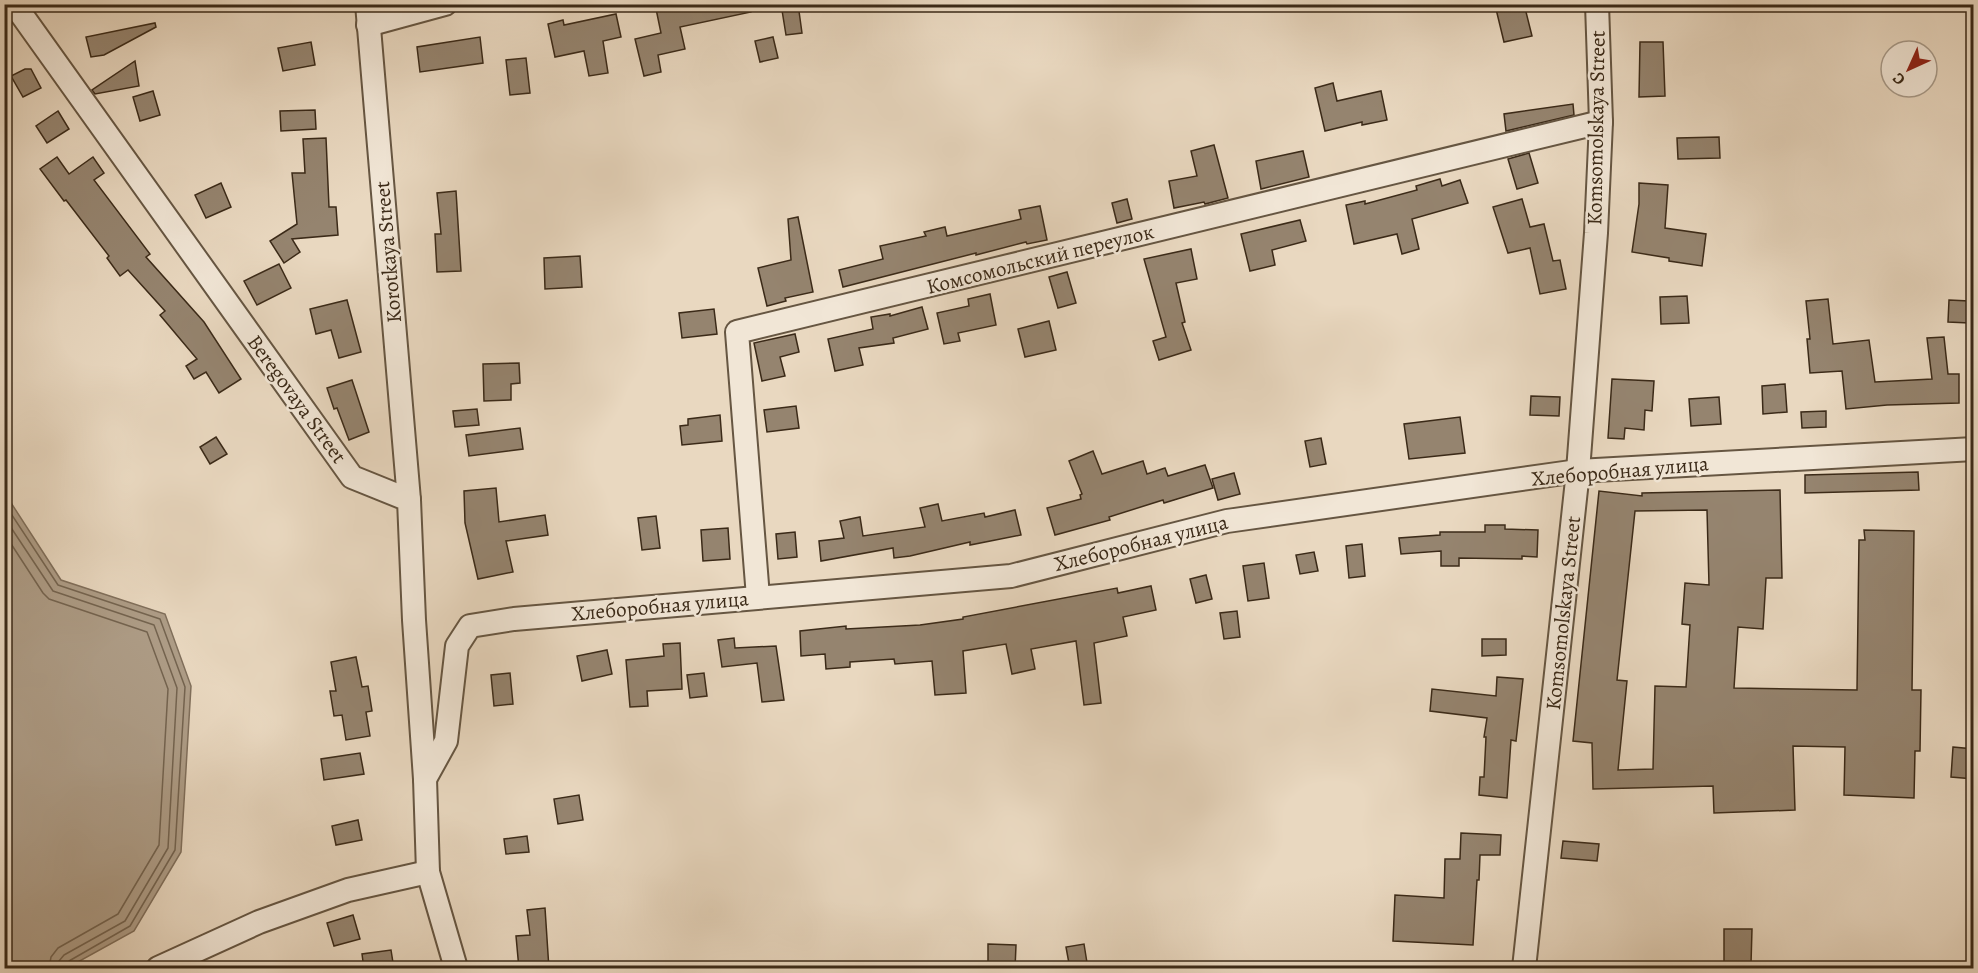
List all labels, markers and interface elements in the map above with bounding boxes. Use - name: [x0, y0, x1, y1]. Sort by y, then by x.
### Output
- street label: Komsomolskaya Street: [1580, 30, 1612, 226]
- north arrow: [1879, 39, 1939, 99]
- text: С: [1888, 68, 1910, 90]
- street label: Korotkaya Street: [368, 180, 408, 324]
- street label: Комсомольский переулок: [923, 217, 1157, 301]
- street label: Beregovaya Street: [241, 329, 353, 469]
- street label: Хлеборобная улица: [1530, 449, 1710, 493]
- street label: Хлеборобная улица: [1051, 508, 1231, 578]
- street label: Komsomolskaya Street: [1539, 515, 1587, 711]
- street label: Хлеборобная улица: [570, 584, 750, 628]

